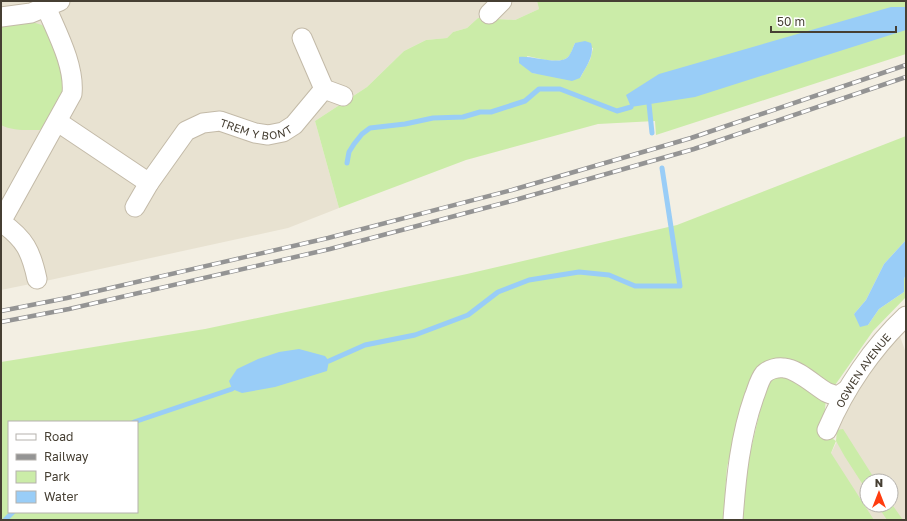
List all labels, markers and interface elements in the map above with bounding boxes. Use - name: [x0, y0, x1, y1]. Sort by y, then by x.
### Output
- scale bar: [771, 8, 896, 34]
- text: 50 m: [777, 14, 805, 29]
- street label: TREM Y BONT: [219, 115, 294, 142]
- street label: OGWEN AVENUE: [832, 330, 893, 410]
- legend: [8, 421, 138, 513]
- text: Road: [44, 429, 73, 444]
- text: Railway: [44, 449, 89, 464]
- text: Park: [44, 469, 70, 484]
- north arrow: [859, 473, 899, 513]
- text: N: [875, 476, 883, 489]
- text: Water: [44, 489, 78, 504]

